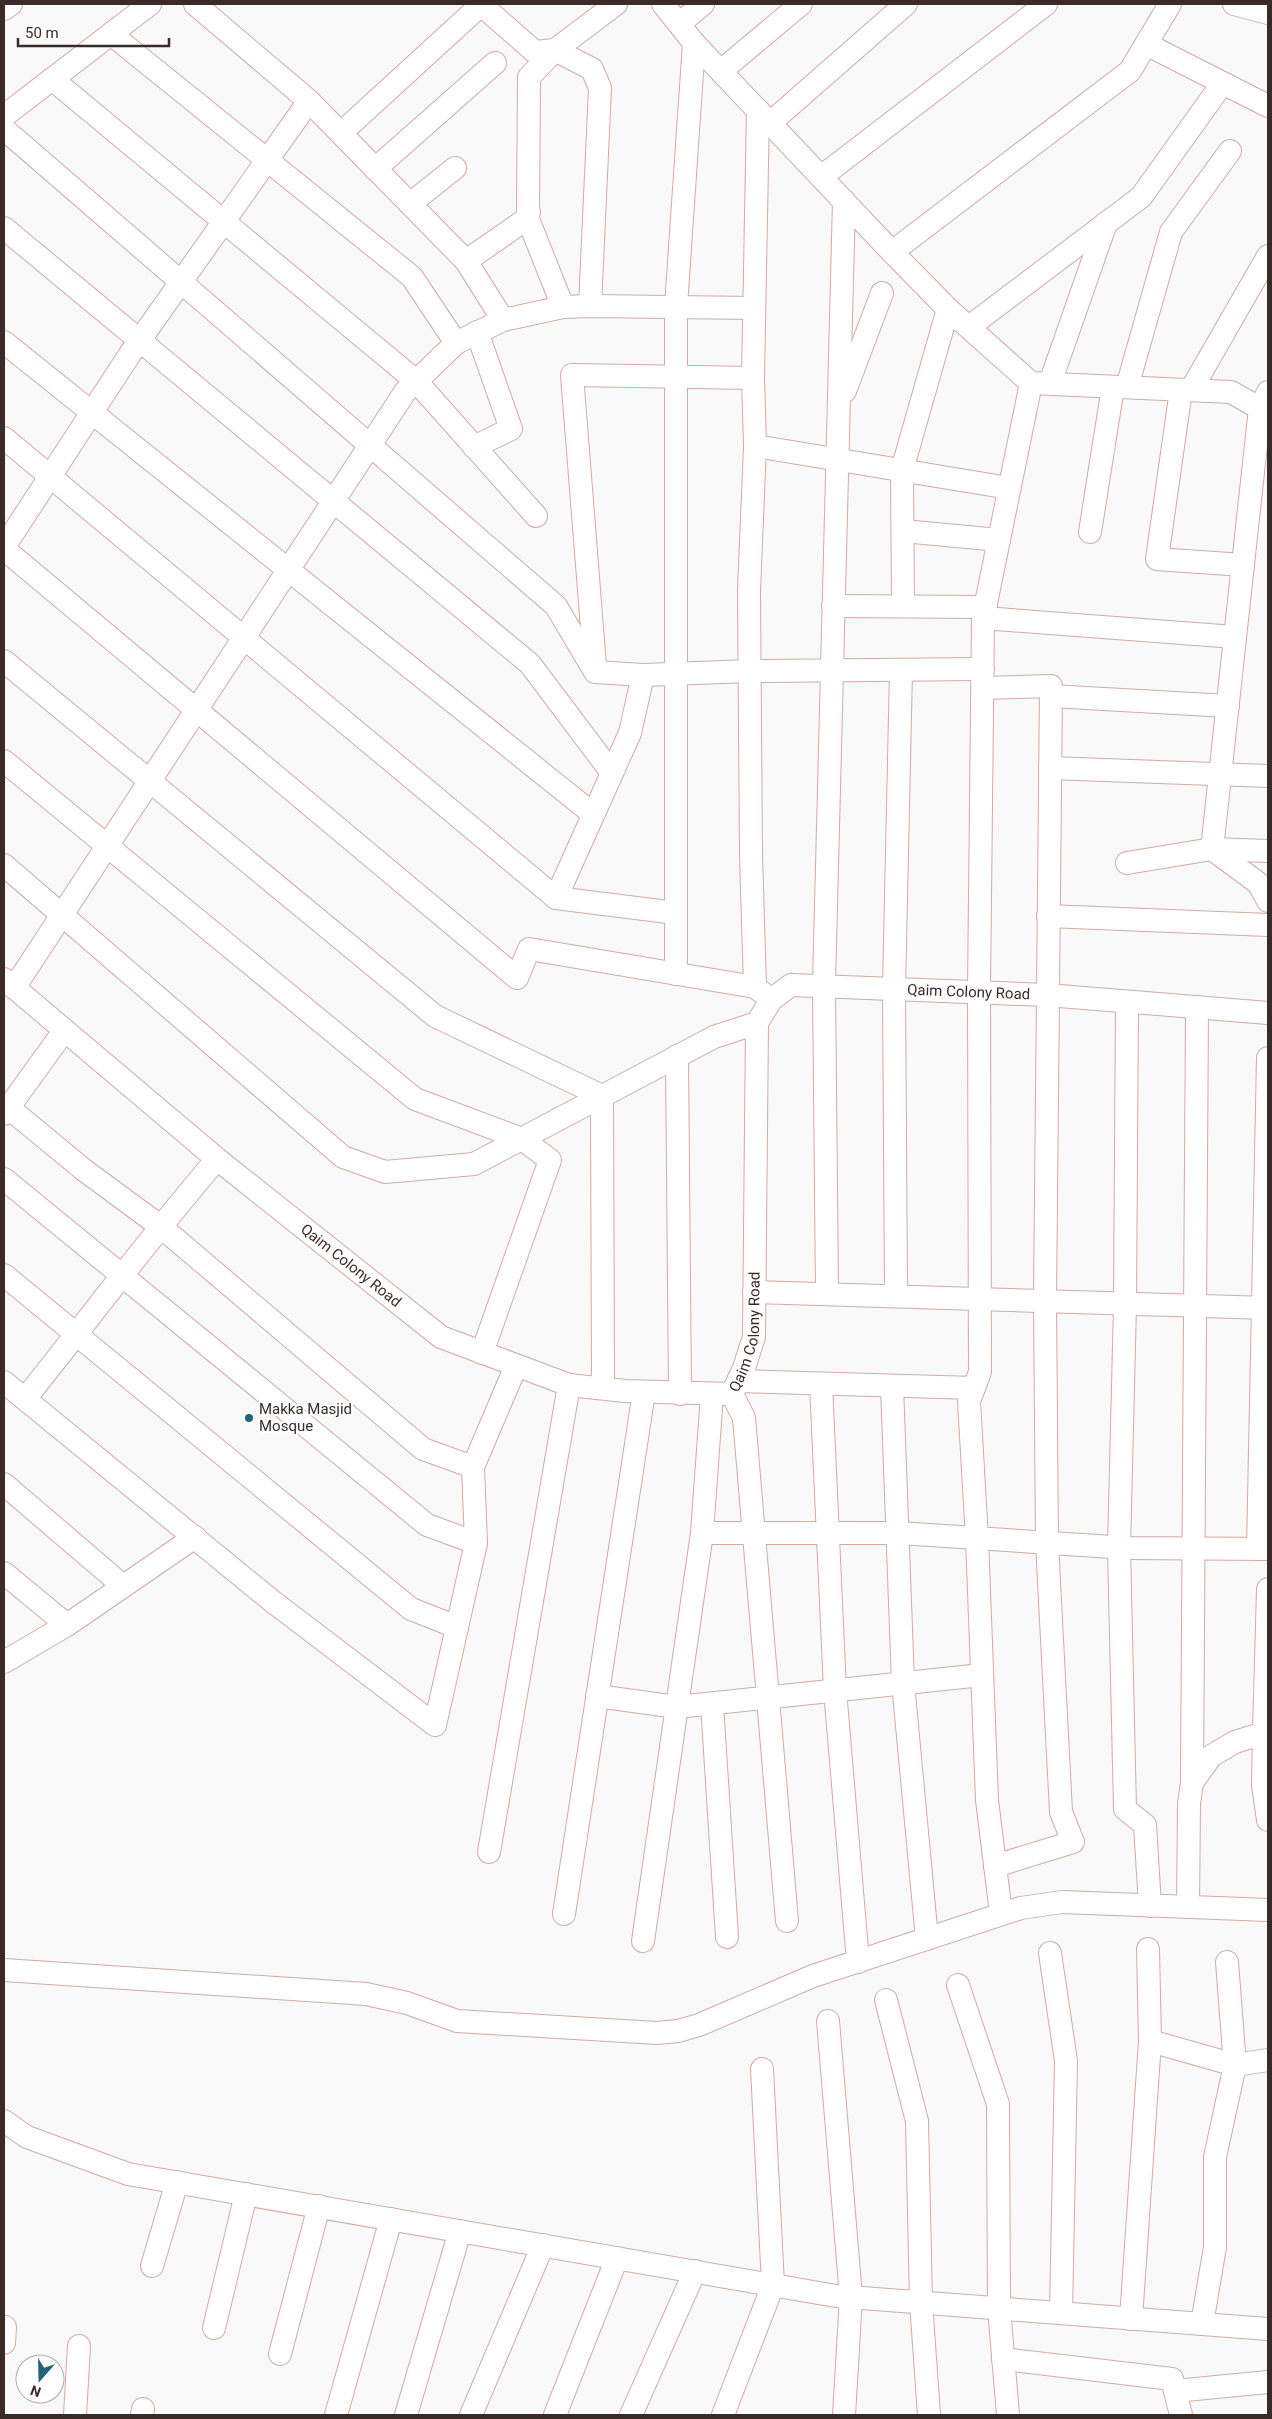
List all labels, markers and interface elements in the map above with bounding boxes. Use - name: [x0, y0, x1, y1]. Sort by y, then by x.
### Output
- scale bar: [18, 15, 169, 47]
- text: 50 m: [25, 24, 59, 42]
- street label: Qaim Colony Road: [907, 981, 1031, 1003]
- street label: Qaim Colony Road: [297, 1220, 405, 1311]
- street label: Qaim Colony Road: [725, 1272, 764, 1395]
- place label: Makka Masjid Mosque: [259, 1400, 352, 1435]
- marker: Makka Masjid Mosque: [243, 1412, 255, 1424]
- north arrow: [15, 2354, 65, 2404]
- text: N: [28, 2382, 43, 2400]

